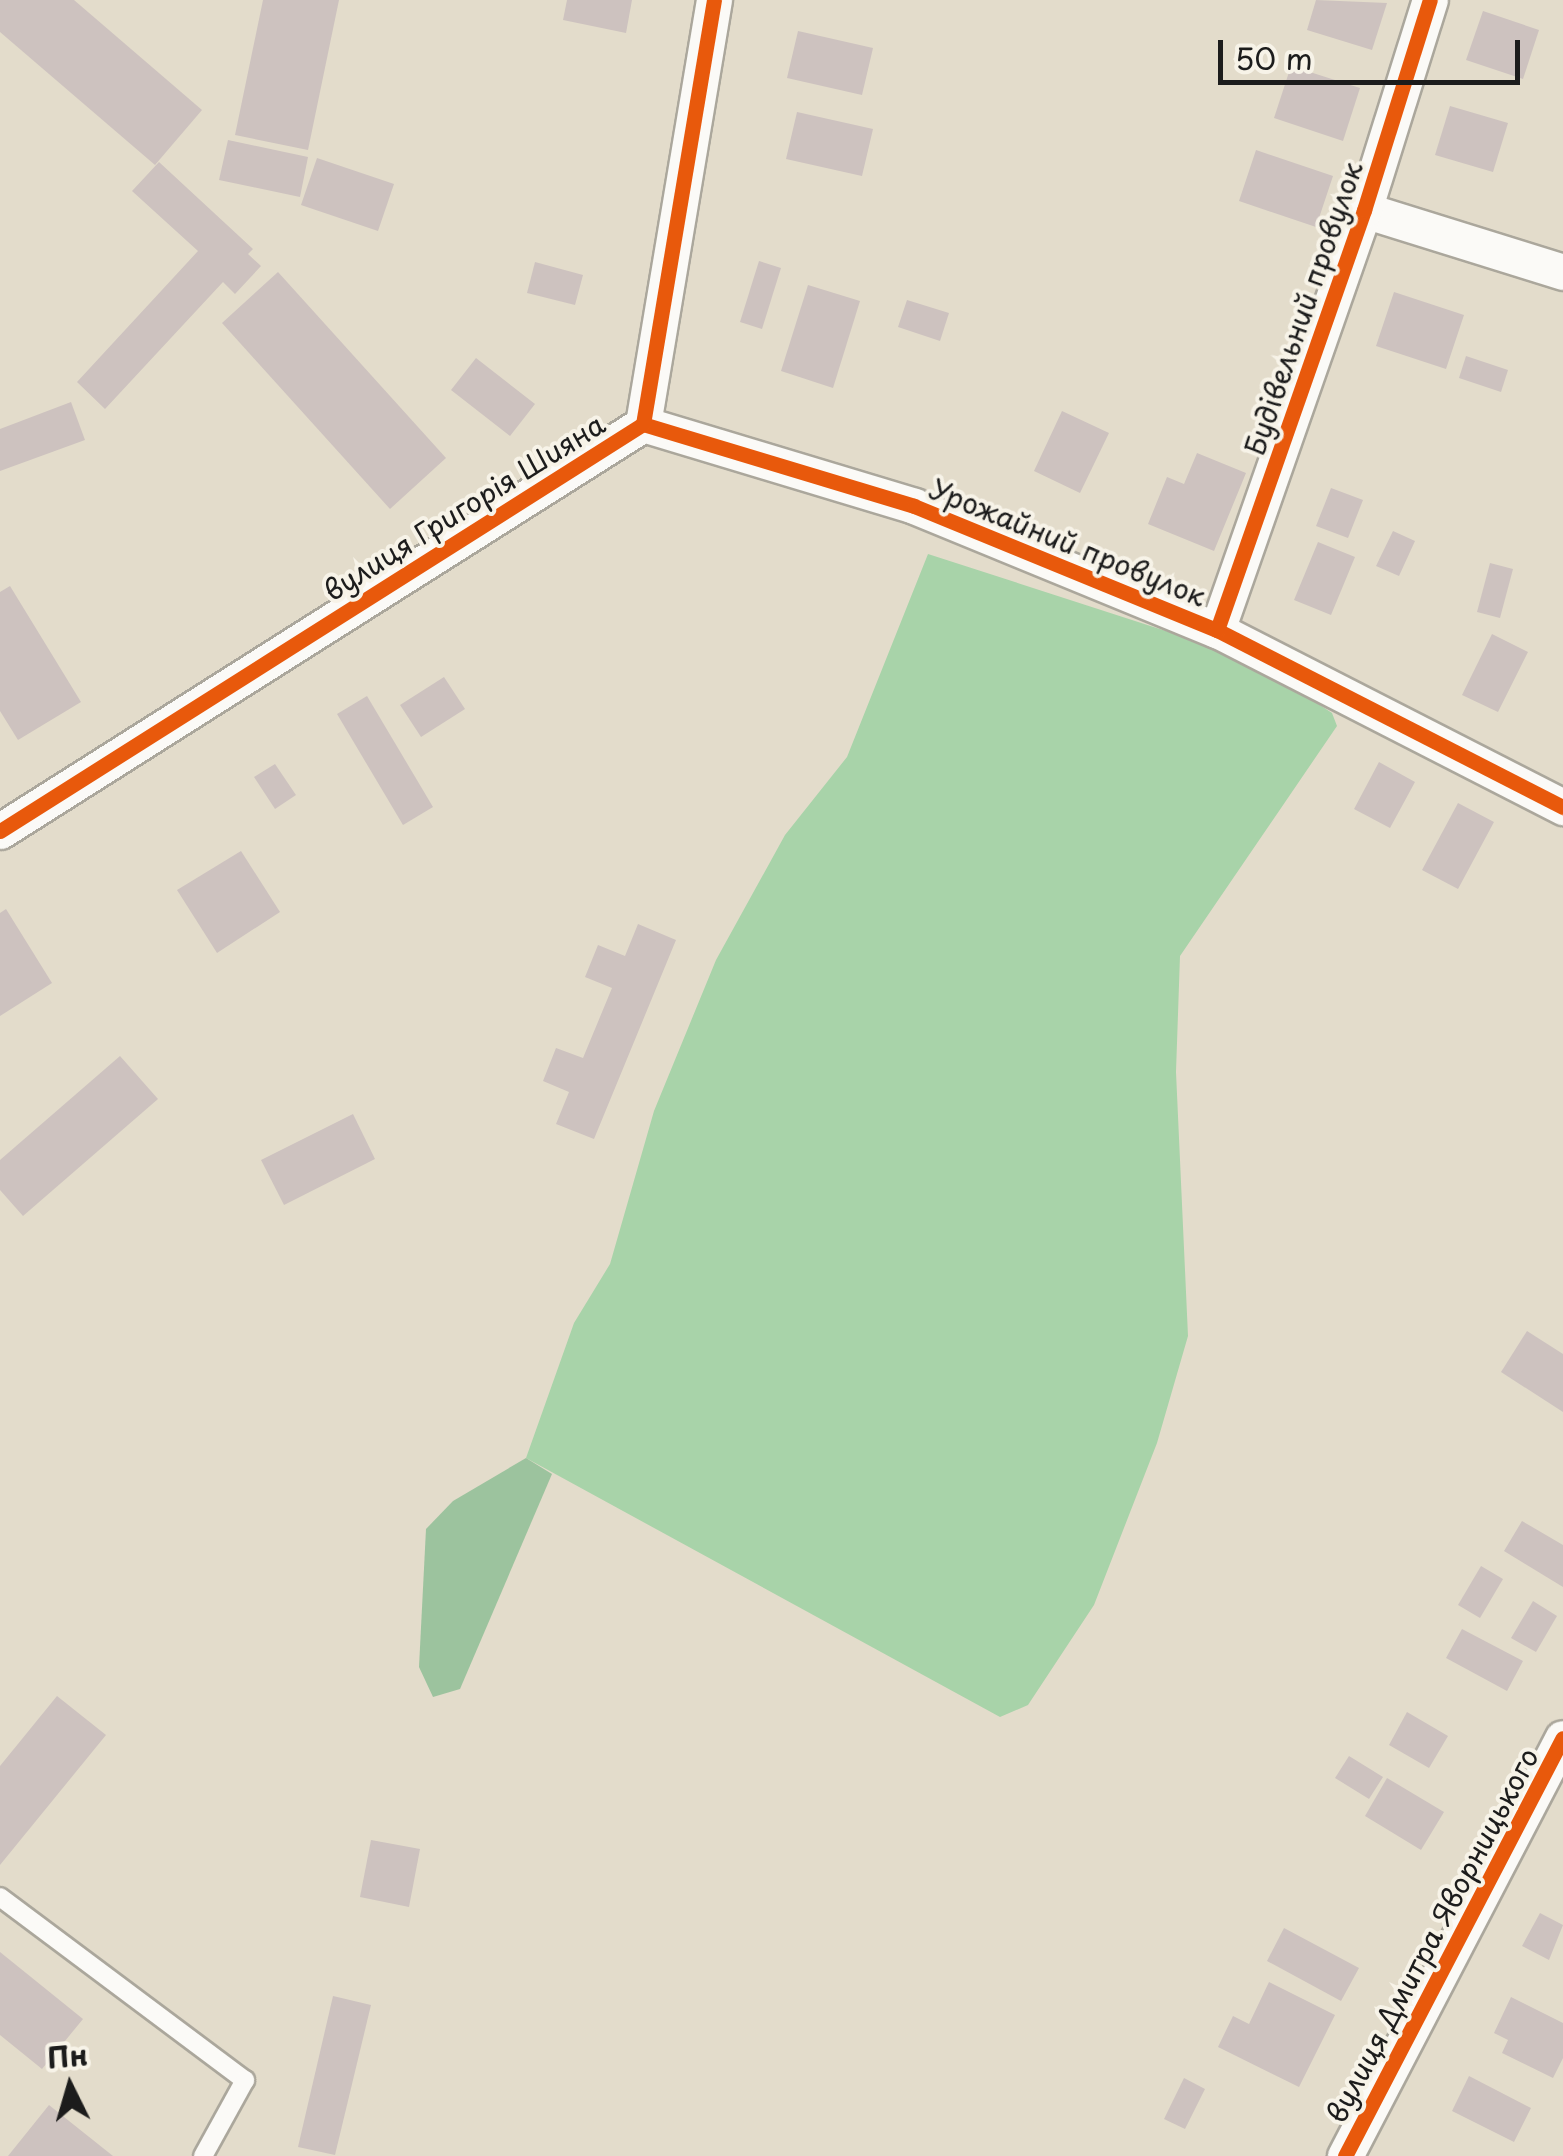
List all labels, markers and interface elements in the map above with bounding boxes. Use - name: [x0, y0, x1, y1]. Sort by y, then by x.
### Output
- scale bar: [1223, 20, 1526, 82]
- text: 50 m: [1235, 35, 1313, 80]
- street label: Будівельний провулок: [1237, 157, 1369, 459]
- street label: вулиця Григорія Шияна: [317, 407, 611, 607]
- street label: Урожайний провулок: [925, 471, 1211, 613]
- street label: вулиця Дмитра Яворницького: [1319, 1742, 1545, 2128]
- text: Пн: [45, 2032, 89, 2079]
- north arrow: [20, 2036, 120, 2136]

